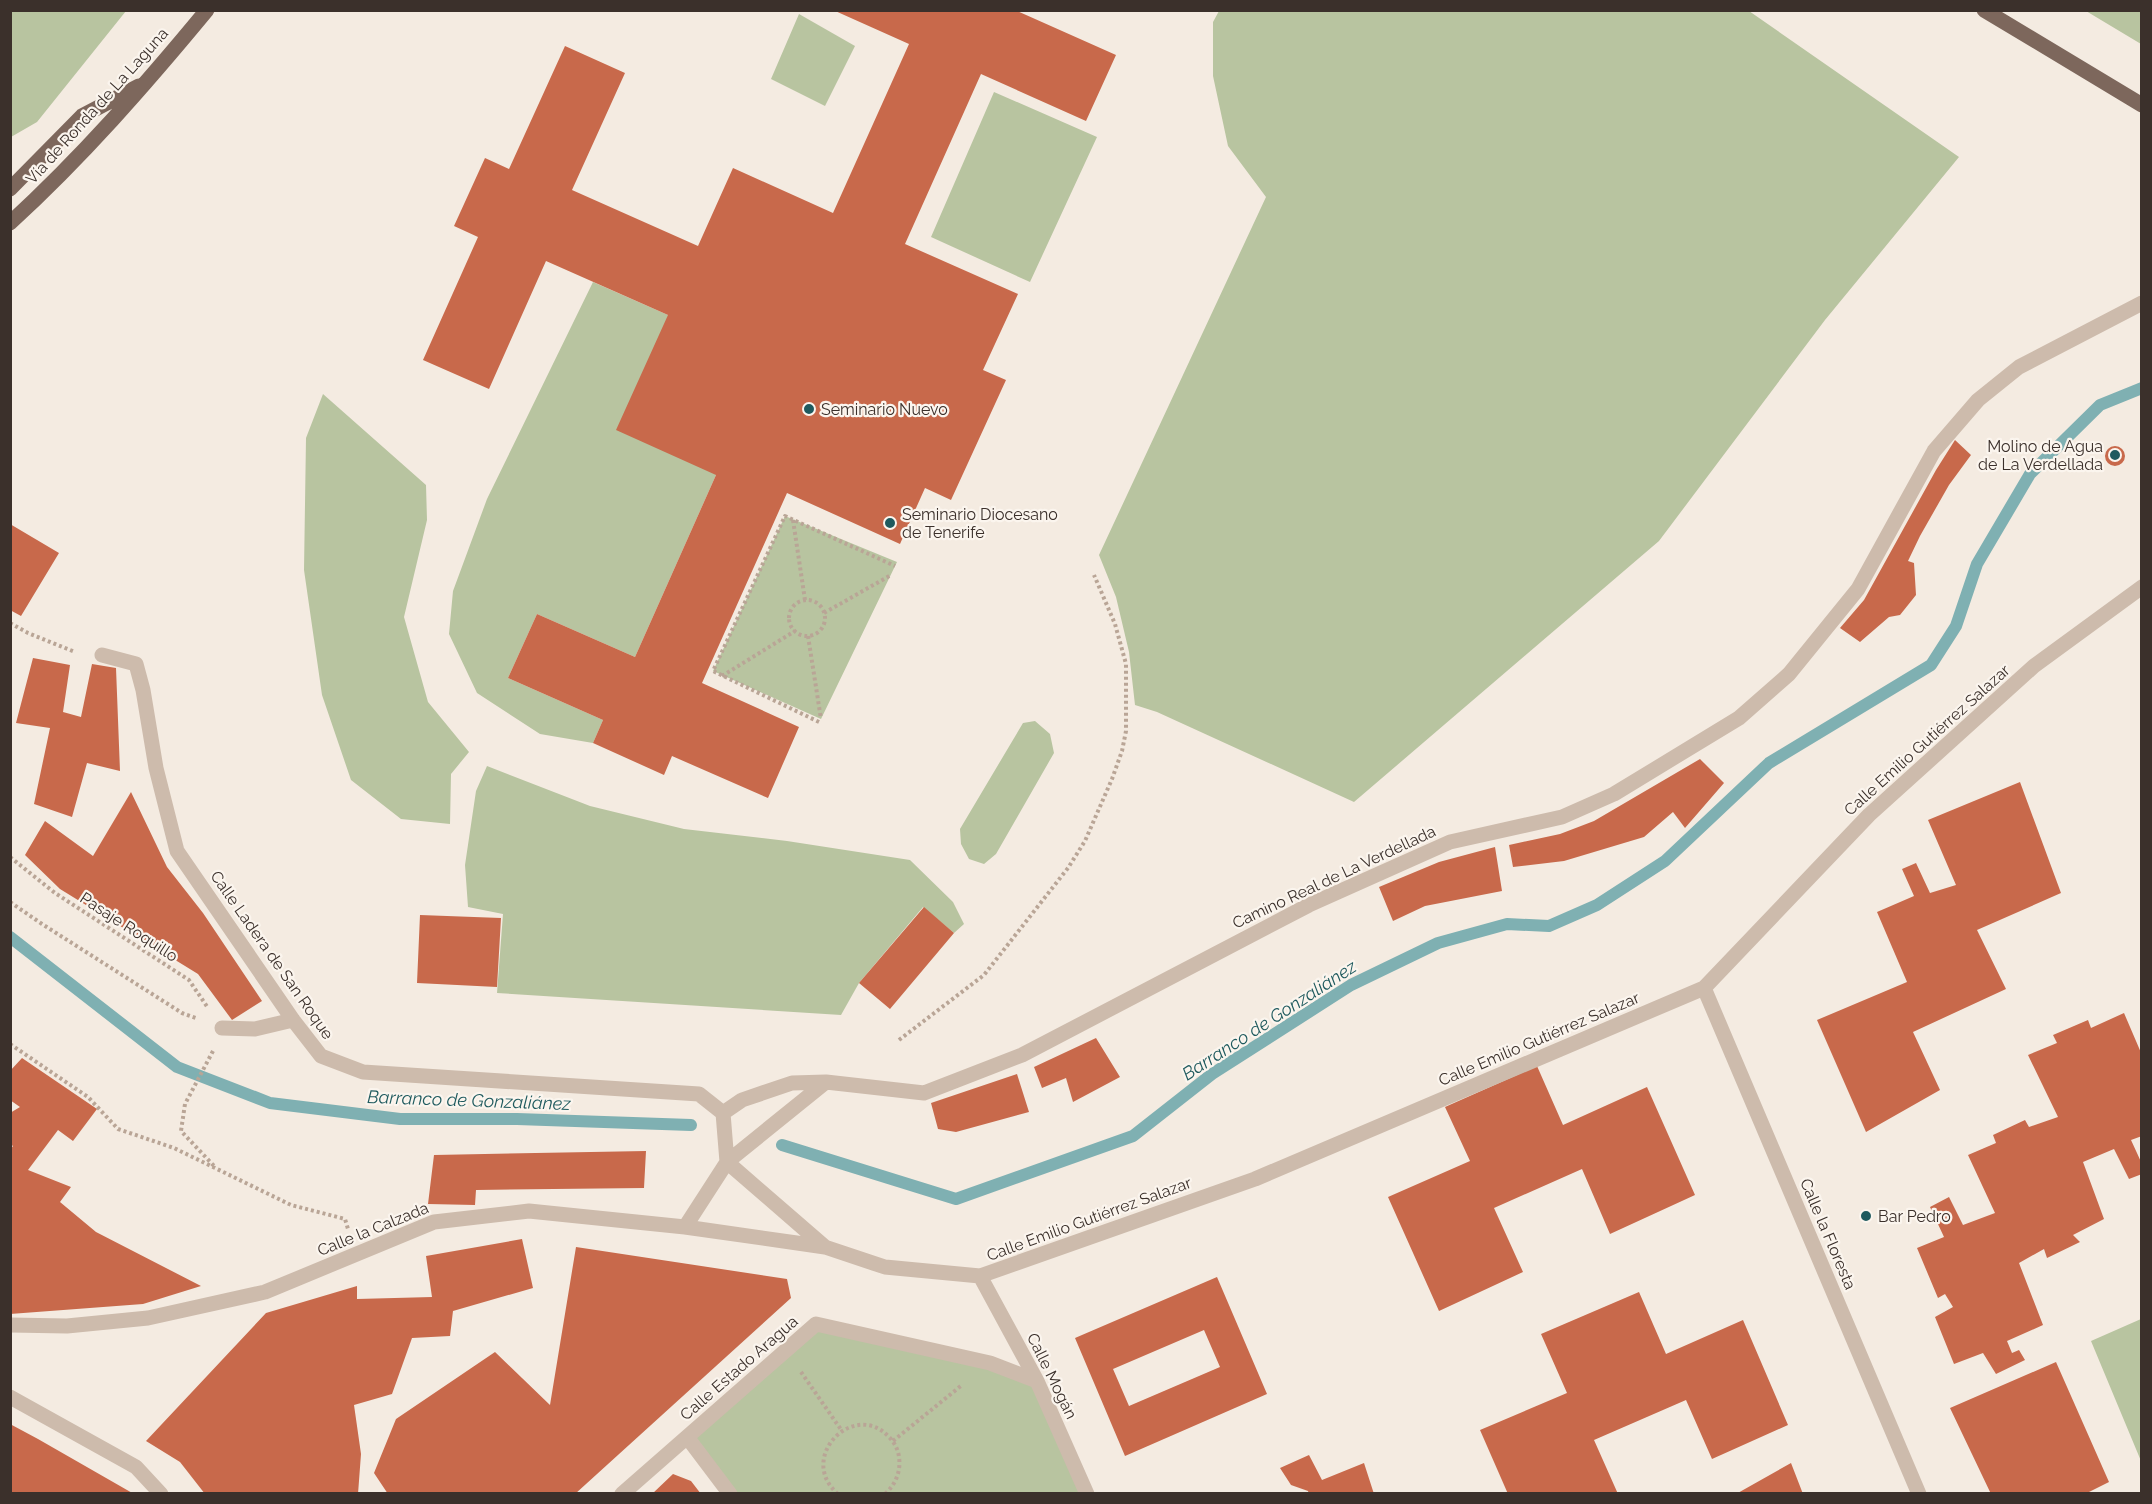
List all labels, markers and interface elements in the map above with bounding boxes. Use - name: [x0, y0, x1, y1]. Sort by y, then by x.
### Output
- street label: Vía de Ronda de La Laguna: [22, 24, 172, 188]
- place label: Seminario Nuevo: [821, 400, 948, 419]
- marker: Seminario Nuevo: [802, 402, 816, 416]
- place label: Molino de Agua de La Verdellada: [1978, 437, 2103, 474]
- marker: Molino de Agua de La Verdellada: [2108, 448, 2122, 462]
- place label: Seminario Diocesano de Tenerife: [902, 505, 1058, 542]
- marker: Seminario Diocesano de Tenerife: [883, 516, 897, 530]
- street label: Calle Emilio Gutiérrez Salazar: [1840, 660, 2014, 819]
- street label: Camino Real de La Verdellada: [1229, 821, 1439, 933]
- street label: Calle Ladera de San Roque: [206, 867, 338, 1043]
- street label: Pasaje Roquillo: [76, 888, 182, 966]
- water label: Barranco de Gonzaliánez: [1178, 955, 1361, 1084]
- street label: Calle Emilio Gutiérrez Salazar: [1436, 988, 1643, 1090]
- water label: Barranco de Gonzaliánez: [367, 1086, 572, 1114]
- street label: Calle Emilio Gutiérrez Salazar: [984, 1173, 1194, 1265]
- street label: Calle la Floresta: [1796, 1176, 1860, 1292]
- street label: Calle la Calzada: [315, 1198, 431, 1260]
- place label: Bar Pedro: [1878, 1207, 1951, 1226]
- marker: Bar Pedro: [1859, 1209, 1873, 1223]
- street label: Calle Estado Aragua: [676, 1312, 802, 1424]
- street label: Calle Mogán: [1023, 1330, 1081, 1422]

